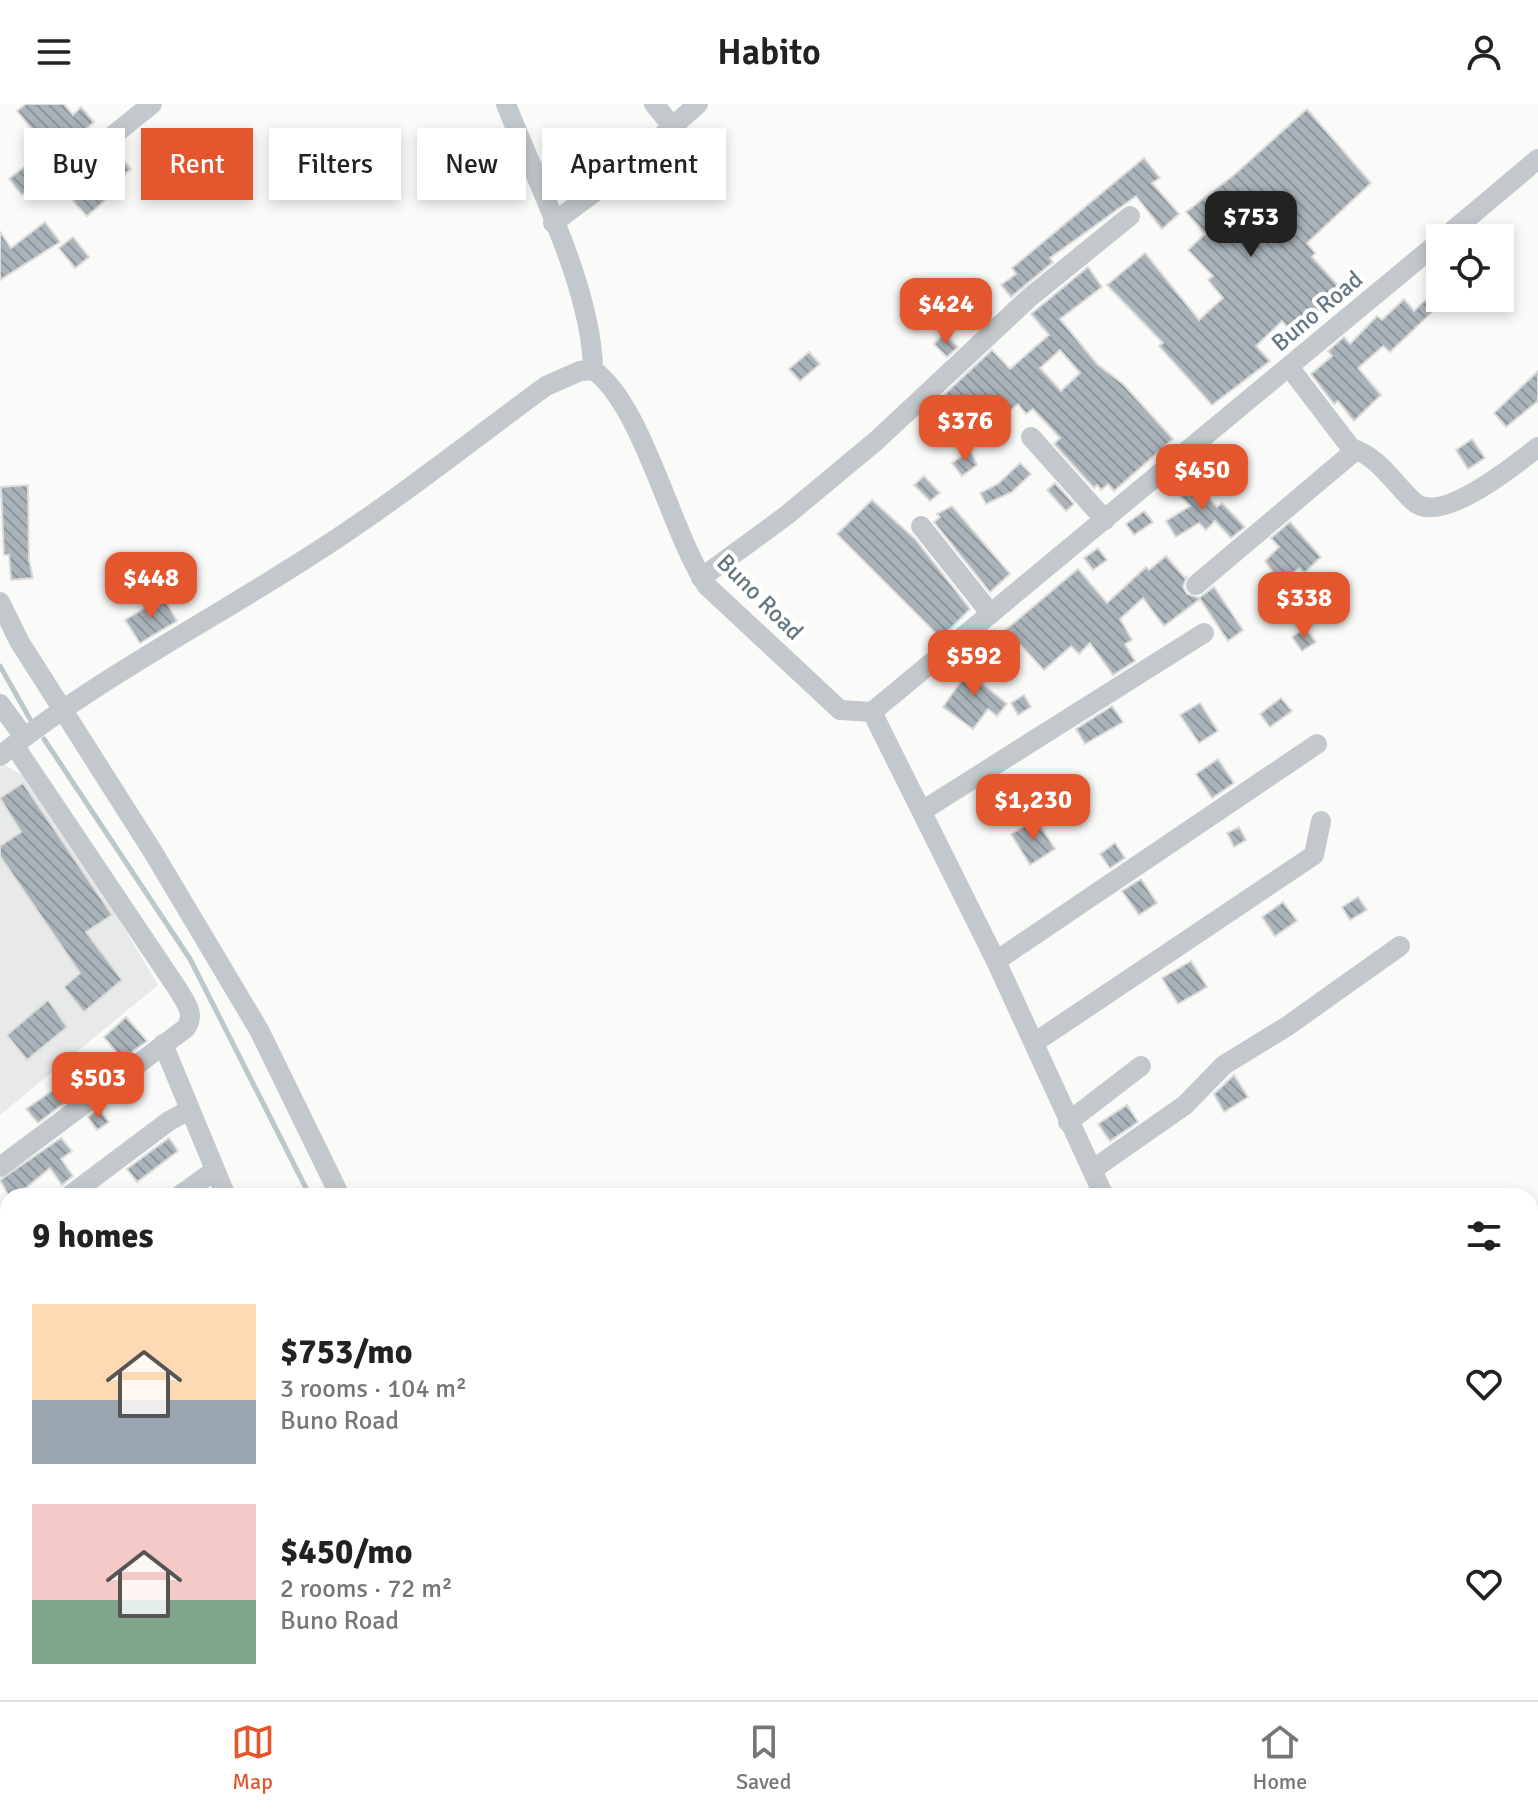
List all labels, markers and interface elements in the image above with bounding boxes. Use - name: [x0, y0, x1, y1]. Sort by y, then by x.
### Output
- icon: menu: [32, 30, 76, 74]
- text: Habito: [717, 30, 821, 75]
- icon: person: [1462, 30, 1506, 74]
- chip: Buy: [24, 128, 125, 200]
- chip: Rent: [141, 128, 253, 200]
- chip: Filters: [269, 128, 401, 200]
- chip: New: [417, 128, 526, 200]
- chip: Apartment: [542, 128, 726, 200]
- pin: $753: [1204, 191, 1298, 259]
- text: $753: [1223, 201, 1279, 233]
- map controls: [1426, 224, 1514, 312]
- button: locate: [1426, 224, 1514, 312]
- street label: Buno Road: [1265, 264, 1369, 358]
- pin: $424: [899, 278, 993, 346]
- text: $424: [918, 288, 974, 320]
- pin: $376: [918, 395, 1012, 463]
- text: $376: [937, 405, 993, 437]
- pin: $450: [1155, 444, 1249, 512]
- text: $450: [1174, 454, 1230, 486]
- street label: Buno Road: [711, 548, 809, 646]
- pin: $448: [104, 552, 198, 620]
- text: $448: [123, 562, 179, 594]
- pin: $338: [1257, 572, 1351, 640]
- text: $338: [1276, 582, 1332, 614]
- pin: $592: [927, 630, 1021, 698]
- text: $592: [946, 640, 1002, 672]
- pin: $1,230: [968, 774, 1098, 842]
- text: $1,230: [994, 784, 1072, 816]
- pin: $503: [51, 1052, 145, 1120]
- text: $503: [70, 1062, 126, 1094]
- icon: filters: [1462, 1214, 1506, 1258]
- text: 9 homes: [32, 1215, 153, 1257]
- text: $753/mo: [280, 1331, 413, 1373]
- icon: home: [96, 1336, 192, 1432]
- icon: heart: [1462, 1362, 1506, 1406]
- text: 3 rooms · 104 m²: [280, 1373, 467, 1405]
- text: Buno Road: [280, 1405, 399, 1437]
- text: $450/mo: [280, 1531, 413, 1573]
- icon: home: [96, 1536, 192, 1632]
- icon: heart: [1462, 1562, 1506, 1606]
- text: 2 rooms · 72 m²: [280, 1573, 453, 1605]
- text: Buno Road: [280, 1605, 399, 1637]
- tab: Map: [231, 1720, 275, 1795]
- tab: Saved: [736, 1720, 791, 1795]
- tab: Home: [1253, 1720, 1307, 1795]

